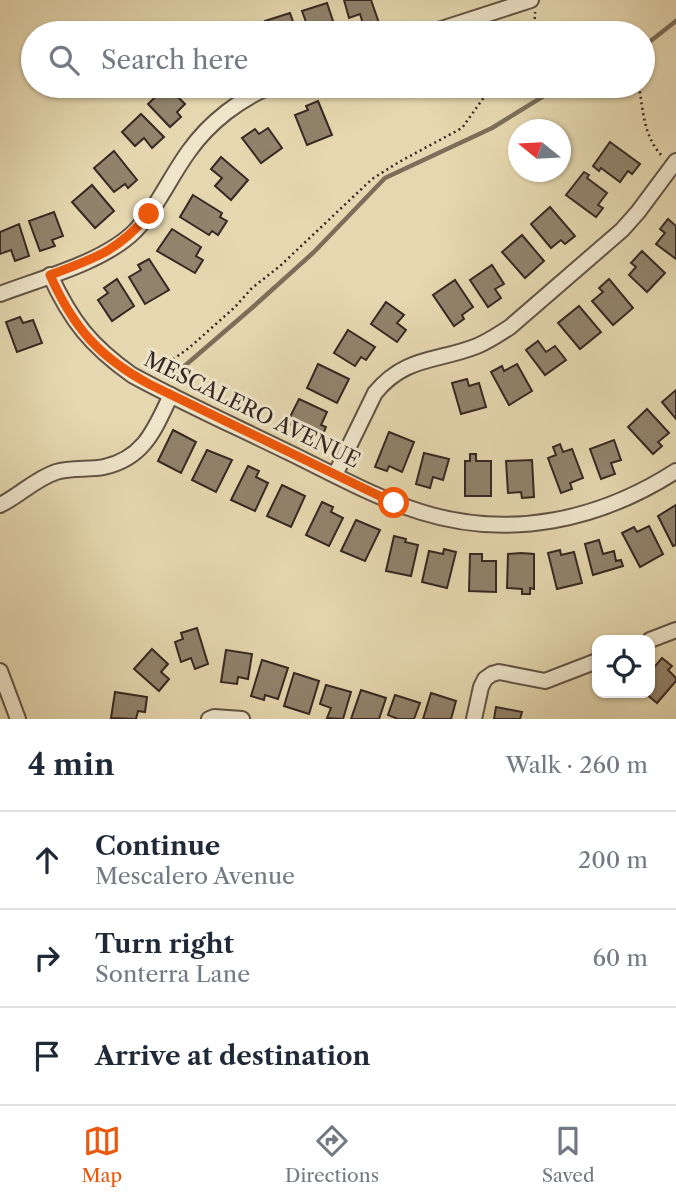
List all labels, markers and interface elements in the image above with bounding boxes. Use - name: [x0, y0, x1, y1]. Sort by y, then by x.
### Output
- search box: [21, 21, 655, 98]
- icon: search: [45, 41, 83, 79]
- text: Search here: [101, 44, 248, 76]
- north arrow: [508, 119, 571, 182]
- route end: [133, 198, 164, 229]
- street label: MESCALERO AVENUE: [140, 346, 364, 473]
- route start: [378, 487, 409, 518]
- map controls: [592, 635, 655, 698]
- button: locate: [592, 635, 655, 698]
- text: 4 min: [28, 746, 114, 783]
- text: Walk · 260 m: [506, 751, 648, 779]
- text: Continue: [95, 830, 220, 862]
- icon: ahead: [28, 841, 66, 879]
- text: 200 m: [578, 846, 648, 874]
- text: Mescalero Avenue: [95, 862, 295, 890]
- text: Turn right: [95, 928, 234, 960]
- icon: right: [28, 939, 66, 977]
- text: 60 m: [592, 944, 648, 972]
- text: Sonterra Lane: [95, 960, 250, 988]
- icon: arrive: [28, 1037, 66, 1075]
- text: Arrive at destination: [95, 1040, 370, 1072]
- tab: Map: [81, 1122, 122, 1187]
- tab: Directions: [285, 1122, 379, 1187]
- tab: Saved: [542, 1122, 595, 1187]

